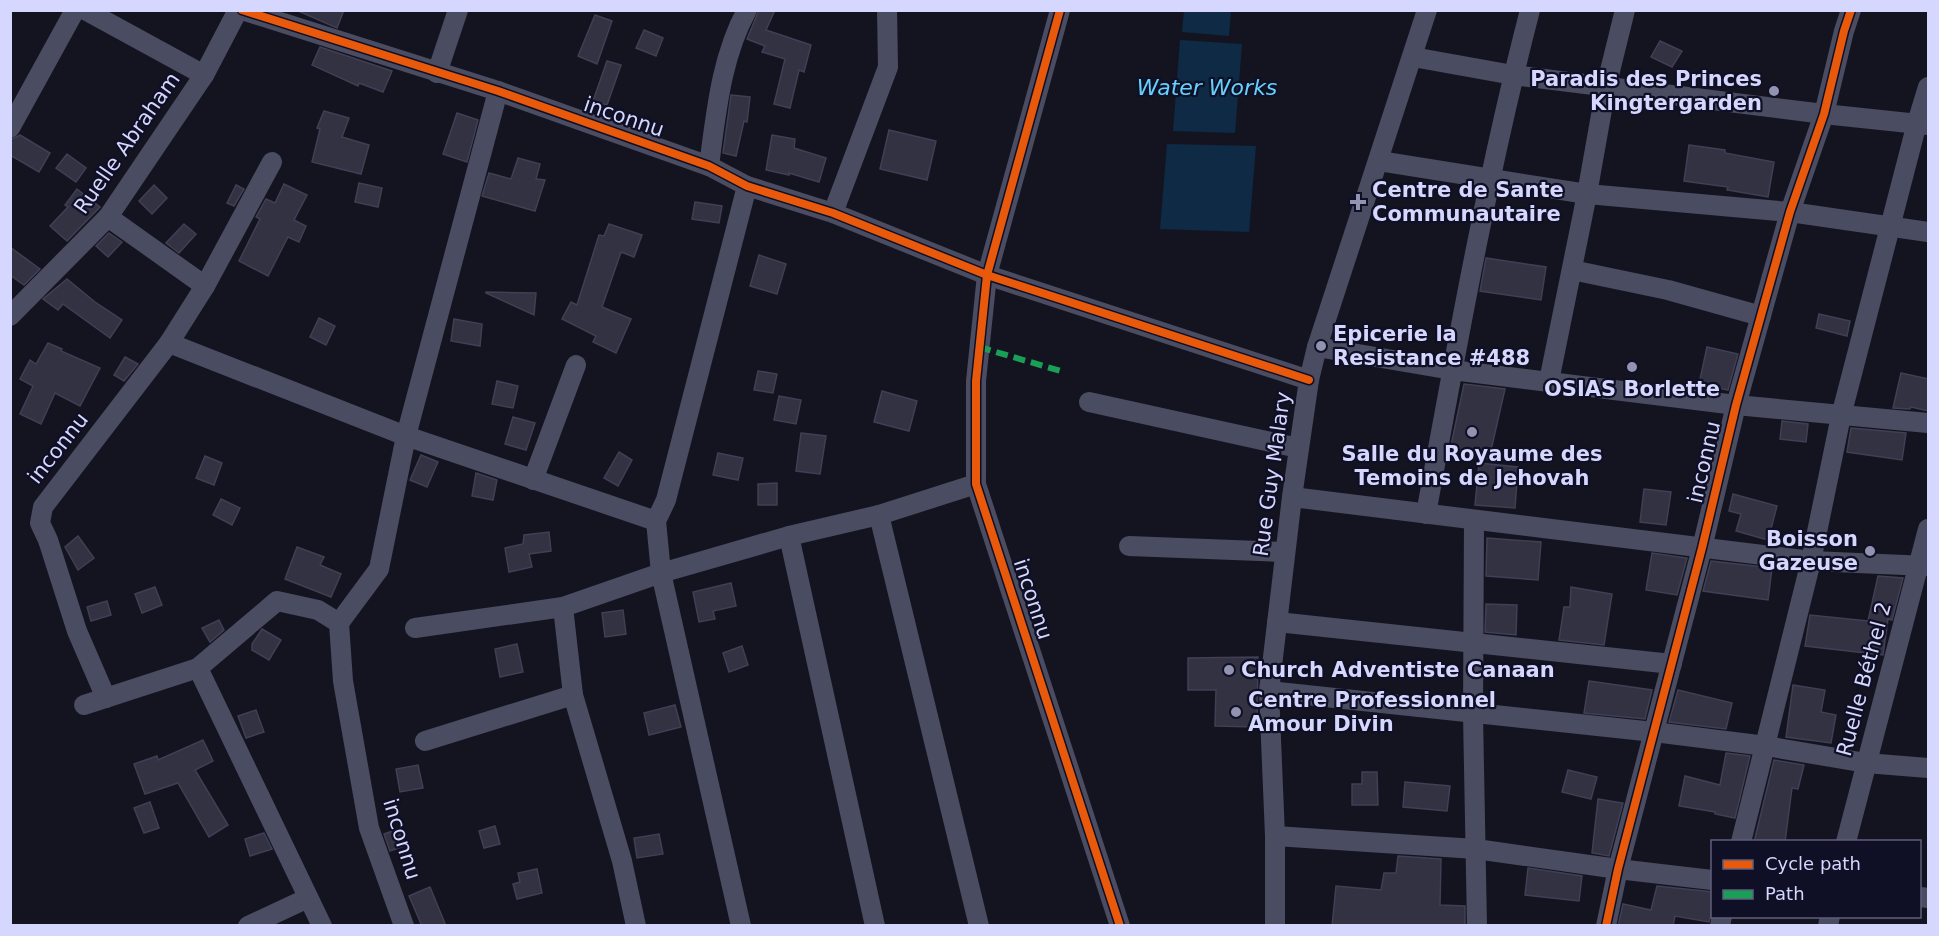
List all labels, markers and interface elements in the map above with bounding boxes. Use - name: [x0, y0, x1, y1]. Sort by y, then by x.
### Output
- place label: Paradis des Princes Kingtergarden: [1530, 67, 1762, 115]
- street label: Ruelle Abraham: [69, 68, 185, 218]
- water label: Water Works: [1137, 75, 1277, 100]
- marker: Paradis des Princes Kingtergarden: [1767, 84, 1781, 98]
- street label: inconnu: [581, 92, 667, 142]
- place label: Centre de Sante Communautaire: [1372, 178, 1564, 226]
- marker: Centre de Sante Communautaire: [1349, 193, 1367, 211]
- place label: Epicerie la Resistance #488: [1333, 322, 1530, 370]
- marker: Epicerie la Resistance #488: [1314, 339, 1328, 353]
- marker: OSIAS Borlette: [1625, 360, 1639, 374]
- place label: OSIAS Borlette: [1544, 377, 1720, 401]
- street label: Rue Guy Malary: [1249, 390, 1295, 558]
- street label: inconnu: [23, 408, 93, 488]
- street label: inconnu: [1683, 419, 1725, 505]
- marker: Salle du Royaume des Temoins de Jehovah: [1465, 425, 1479, 439]
- place label: Salle du Royaume des Temoins de Jehovah: [1341, 442, 1603, 490]
- place label: Boisson Gazeuse: [1758, 527, 1858, 575]
- marker: Boisson Gazeuse: [1863, 544, 1877, 558]
- street label: inconnu: [1009, 556, 1057, 642]
- street label: Ruelle Béthel 2: [1832, 599, 1896, 759]
- place label: Church Adventiste Canaan: [1241, 658, 1555, 682]
- marker: Church Adventiste Canaan: [1222, 663, 1236, 677]
- place label: Centre Professionnel Amour Divin: [1248, 688, 1496, 736]
- marker: Centre Professionnel Amour Divin: [1229, 705, 1243, 719]
- street label: inconnu: [378, 796, 426, 882]
- legend: [1711, 840, 1921, 918]
- text: Cycle path: [1765, 853, 1861, 874]
- text: Path: [1765, 883, 1805, 904]

